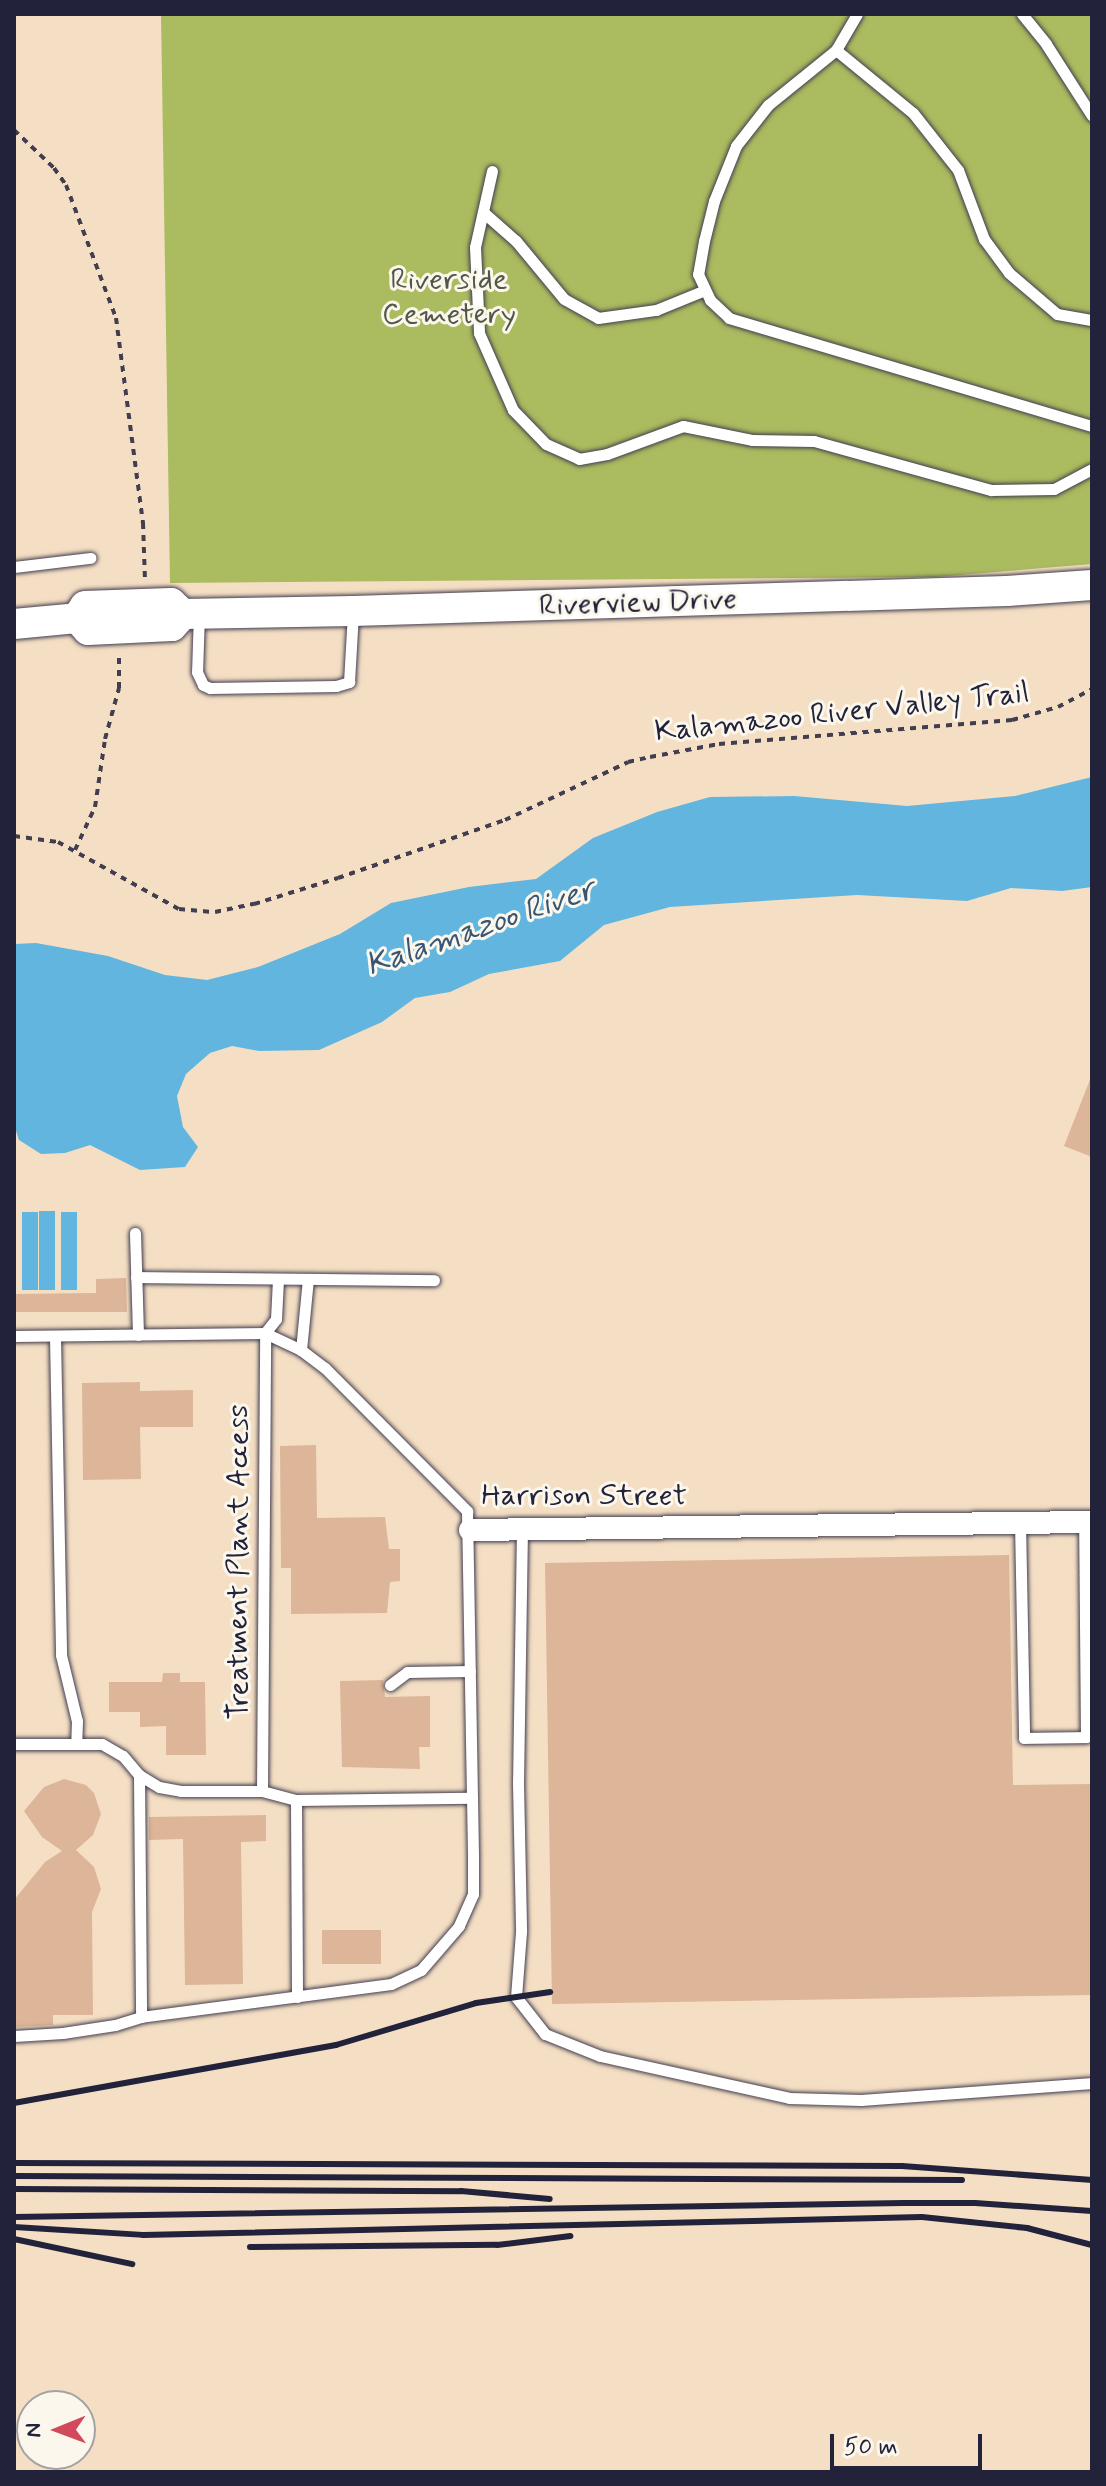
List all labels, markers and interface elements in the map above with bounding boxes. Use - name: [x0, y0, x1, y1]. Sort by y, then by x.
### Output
- park label: Riverside Cemetery: [382, 262, 516, 332]
- street label: Riverview Drive: [540, 582, 736, 624]
- street label: Kalamazoo River Valley Trail: [657, 676, 1027, 750]
- water label: Kalamazoo River: [361, 871, 599, 985]
- street label: Treatment Plant Access: [221, 1404, 257, 1720]
- street label: Harrison Street: [482, 1478, 686, 1514]
- north arrow: [16, 2390, 96, 2470]
- scale bar: [834, 2418, 986, 2468]
- text: N: [20, 2423, 48, 2438]
- text: 50 m: [844, 2432, 898, 2463]

